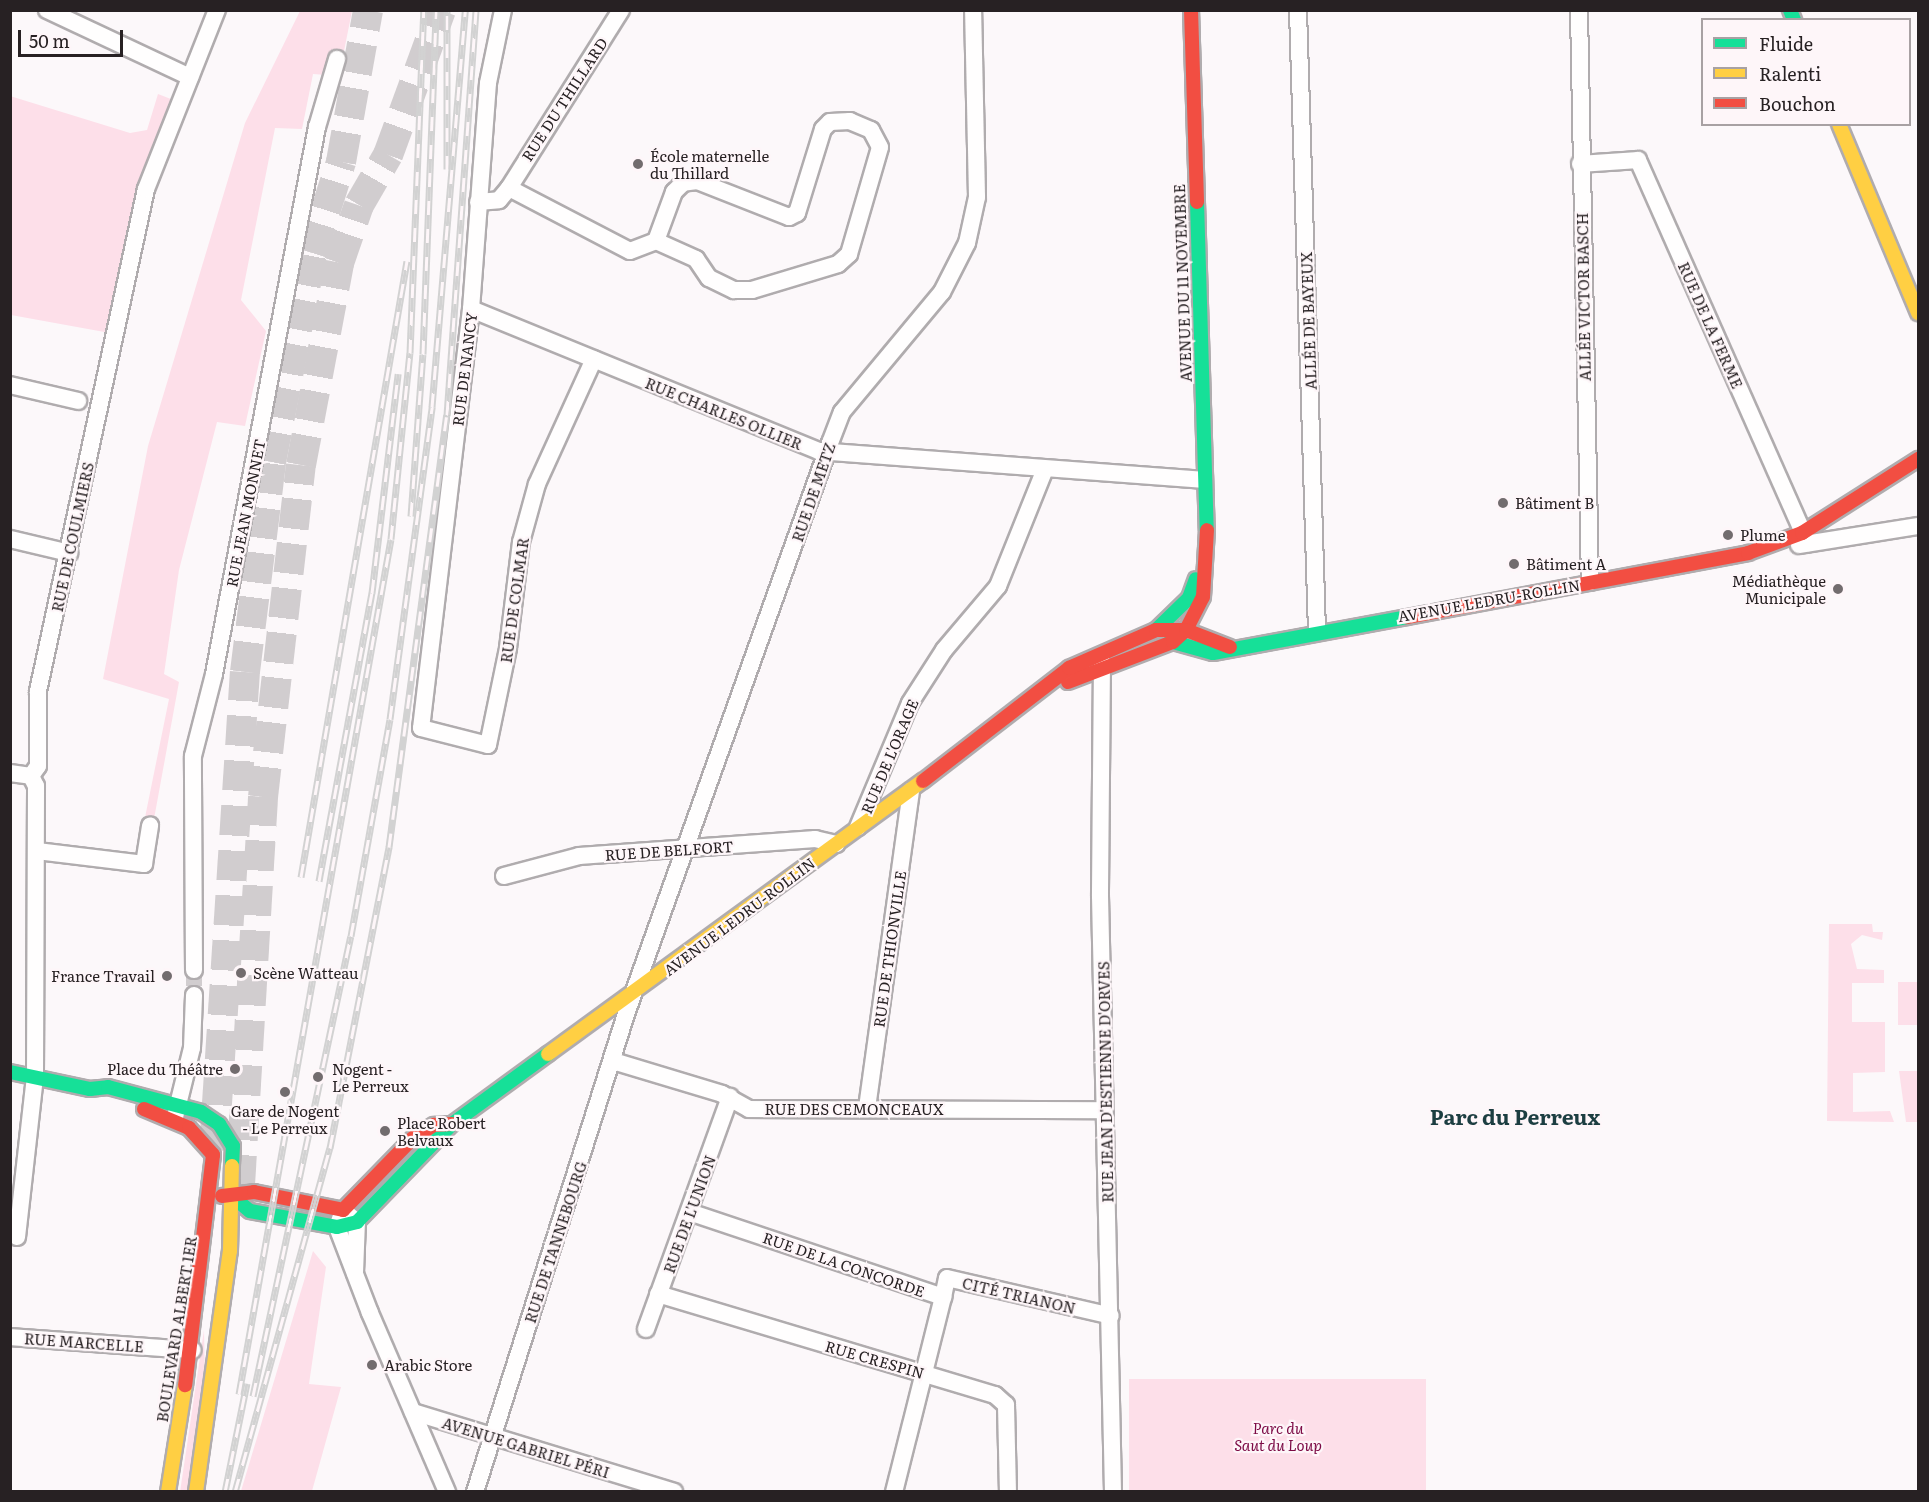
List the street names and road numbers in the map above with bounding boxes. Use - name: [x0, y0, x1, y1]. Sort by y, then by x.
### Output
- street label: RUE DU THILLARD: [517, 34, 611, 164]
- street label: AVENUE DU 11 NOVEMBRE: [1170, 184, 1194, 382]
- street label: ALLÉE VICTOR BASCH: [1573, 213, 1593, 381]
- street label: ALLÉE DE BAYEUX: [1297, 252, 1319, 390]
- street label: RUE DE LA FERME: [1675, 259, 1747, 391]
- street label: RUE DE NANCY: [448, 311, 480, 427]
- street label: RUE CHARLES OLLIER: [643, 373, 805, 453]
- street label: RUE JEAN MONNET: [222, 437, 268, 589]
- street label: RUE DE METZ: [788, 440, 838, 544]
- street label: RUE DE COULMIERS: [47, 461, 97, 613]
- street label: RUE DE COLMAR: [496, 536, 532, 664]
- street label: AVENUE LEDRU-ROLLIN: [1396, 575, 1582, 625]
- street label: RUE DE L'ORAGE: [857, 696, 921, 816]
- street label: RUE DE BELFORT: [604, 837, 734, 863]
- street label: AVENUE LEDRU-ROLLIN: [660, 853, 818, 979]
- street label: RUE DE THIONVILLE: [869, 869, 909, 1029]
- street label: RUE JEAN D'ESTIENNE D'ORVES: [1094, 961, 1116, 1203]
- street label: RUE DES CEMONCEAUX: [764, 1100, 944, 1118]
- street label: RUE DE L'UNION: [659, 1153, 719, 1275]
- street label: RUE DE TANNEBOURG: [520, 1159, 590, 1325]
- street label: RUE DE LA CONCORDE: [761, 1228, 927, 1300]
- street label: BOULEVARD ALBERT 1ER: [152, 1235, 200, 1423]
- street label: CITÉ TRIANON: [961, 1273, 1077, 1317]
- street label: RUE MARCELLE: [24, 1329, 144, 1355]
- street label: RUE CRESPIN: [823, 1336, 927, 1382]
- street label: AVENUE GABRIEL PÉRI: [440, 1413, 612, 1481]

